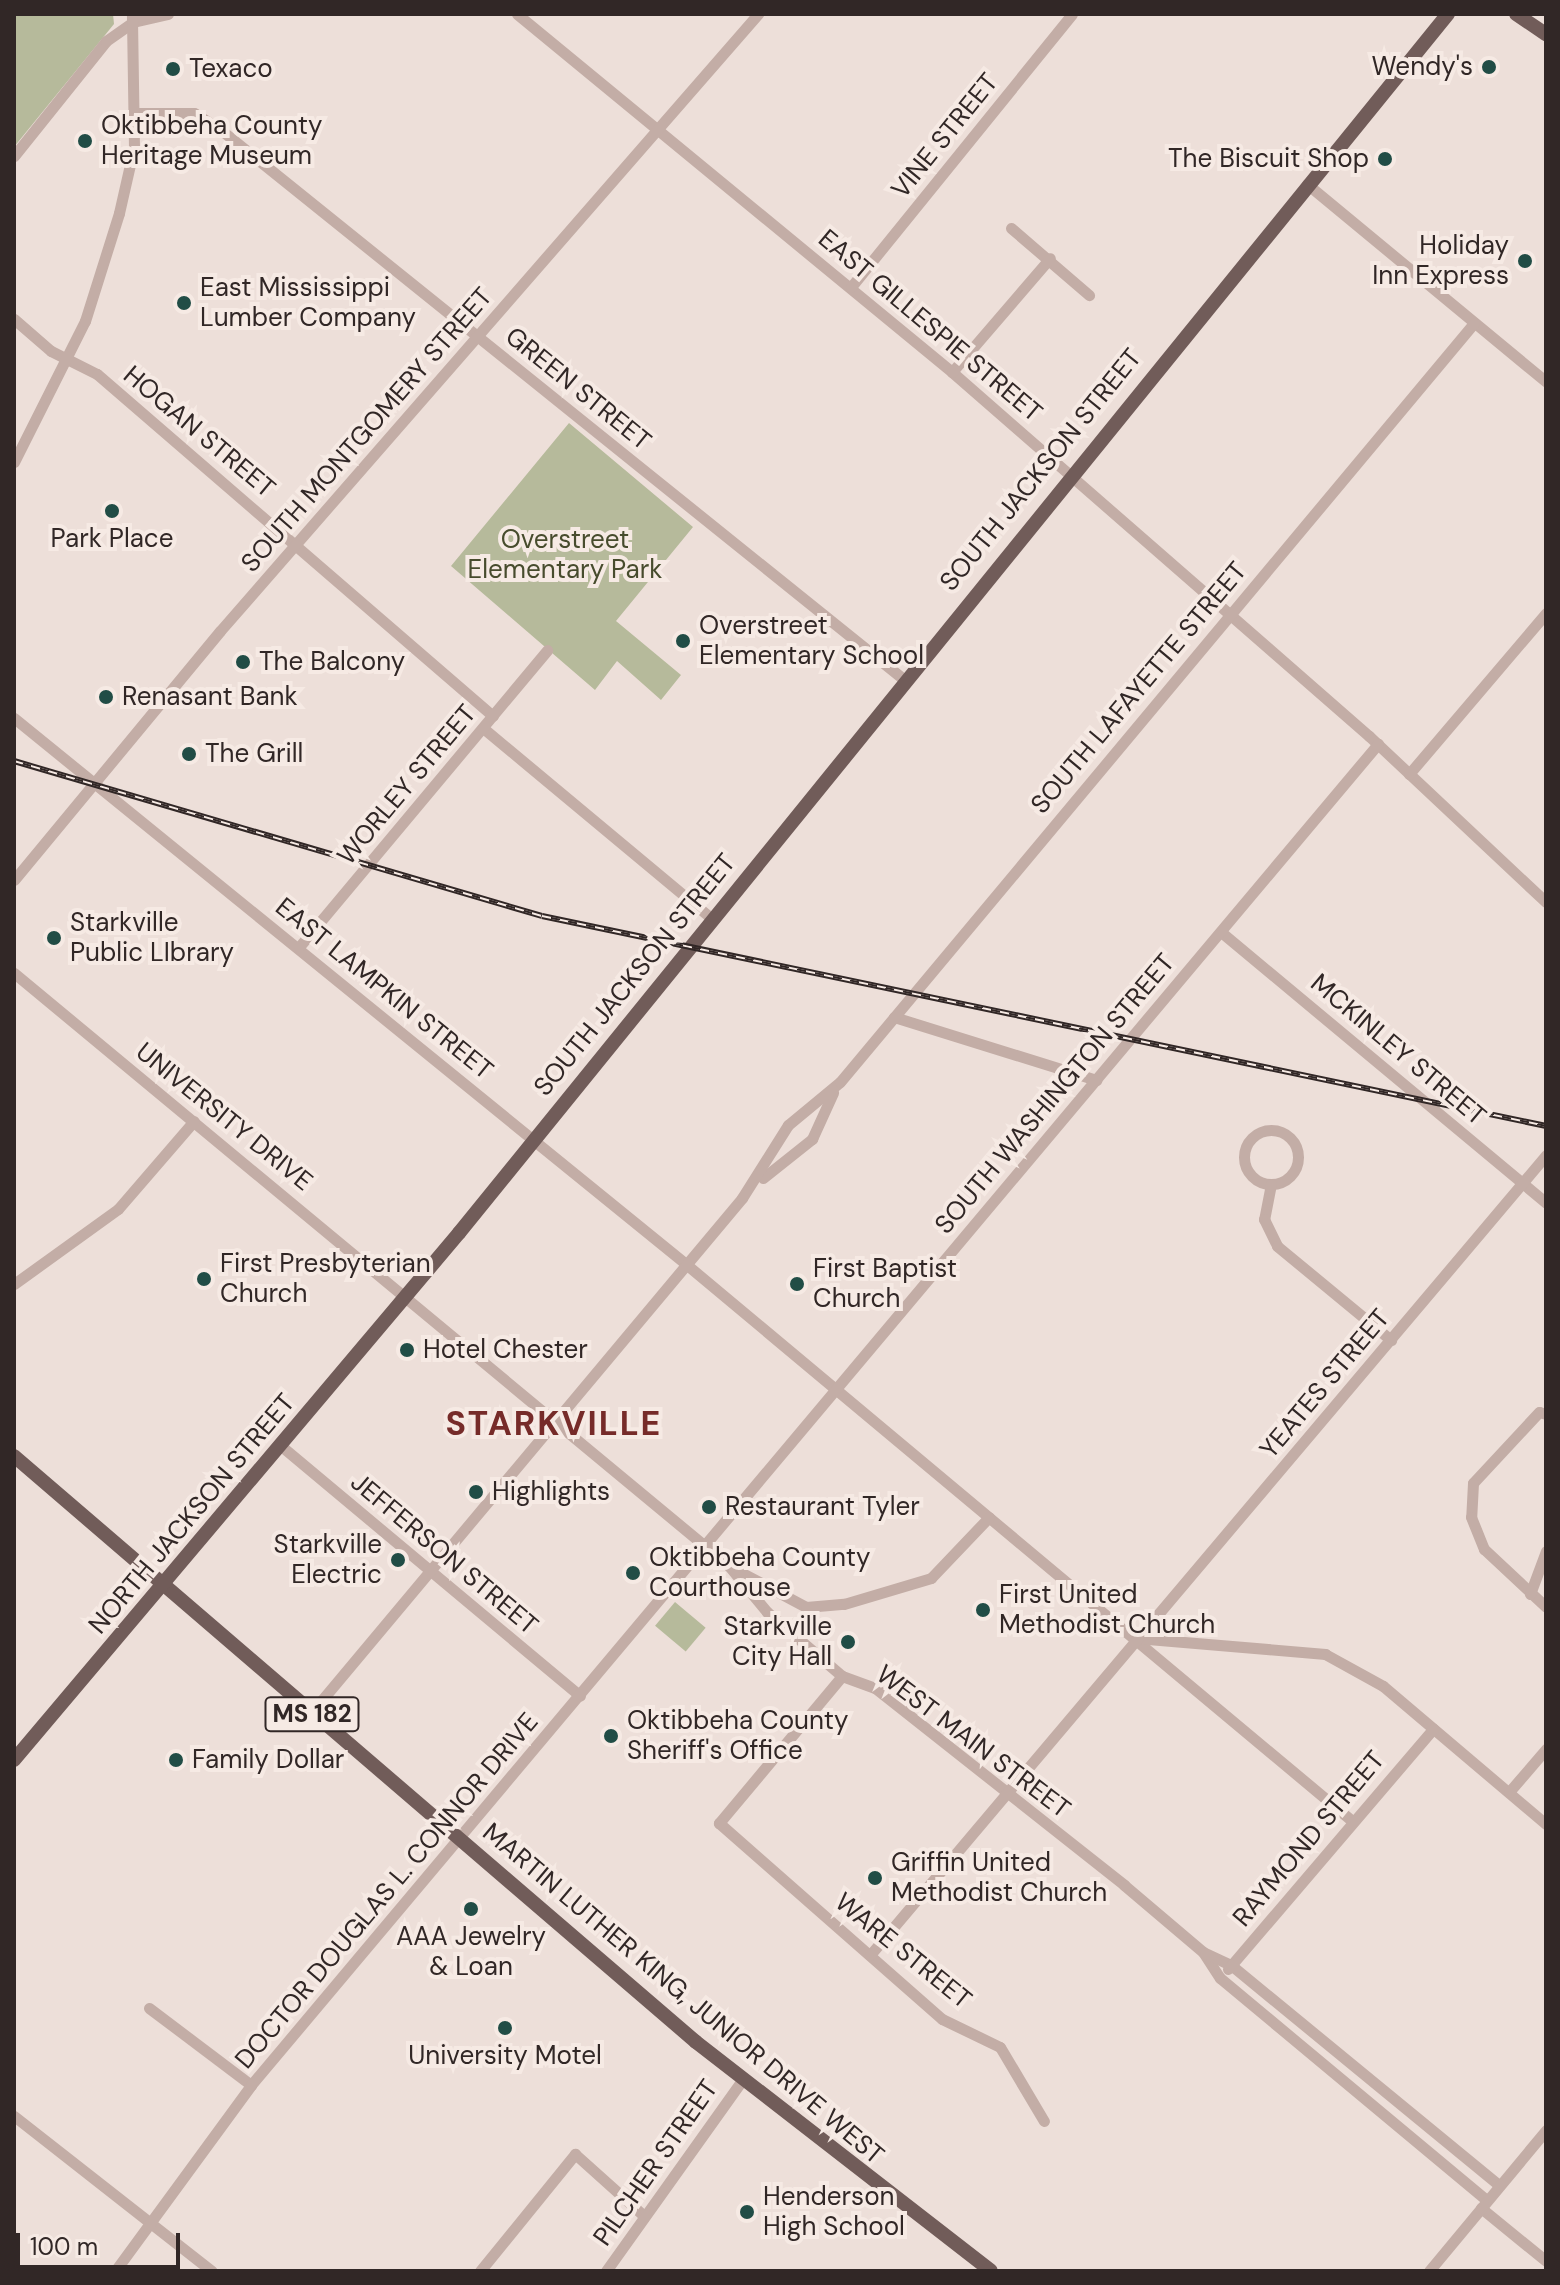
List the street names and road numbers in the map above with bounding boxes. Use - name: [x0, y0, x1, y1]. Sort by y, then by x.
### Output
- street label: VINE STREET: [885, 67, 1005, 205]
- street label: EAST GILLESPIE STREET: [812, 223, 1048, 429]
- street label: SOUTH MONTGOMERY STREET: [235, 281, 499, 579]
- street label: GREEN STREET: [499, 321, 657, 457]
- street label: SOUTH JACKSON STREET: [934, 343, 1148, 597]
- street label: HOGAN STREET: [117, 360, 281, 504]
- street label: SOUTH LAFAYETTE STREET: [1025, 556, 1253, 820]
- street label: WORLEY STREET: [331, 699, 483, 871]
- street label: SOUTH JACKSON STREET: [528, 848, 742, 1102]
- street label: EAST LAMPKIN STREET: [269, 892, 499, 1086]
- street label: SOUTH WASHINGTON STREET: [929, 948, 1181, 1240]
- street label: MCKINLEY STREET: [1304, 968, 1492, 1132]
- street label: UNIVERSITY DRIVE: [130, 1036, 318, 1198]
- street label: YEATES STREET: [1254, 1303, 1396, 1465]
- street label: NORTH JACKSON STREET: [82, 1388, 302, 1640]
- street label: JEFFERSON STREET: [344, 1467, 544, 1641]
- street label: WEST MAIN STREET: [870, 1659, 1076, 1825]
- road number: MS 182: [264, 1694, 360, 1734]
- street label: DOCTOR DOUGLAS L. CONNOR DRIVE: [229, 1707, 545, 2075]
- street label: RAYMOND STREET: [1227, 1745, 1391, 1933]
- street label: MARTIN LUTHER KING, JUNIOR DRIVE WEST: [476, 1817, 890, 2171]
- street label: WARE STREET: [829, 1887, 977, 2015]
- street label: PILCHER STREET: [587, 2074, 725, 2252]

